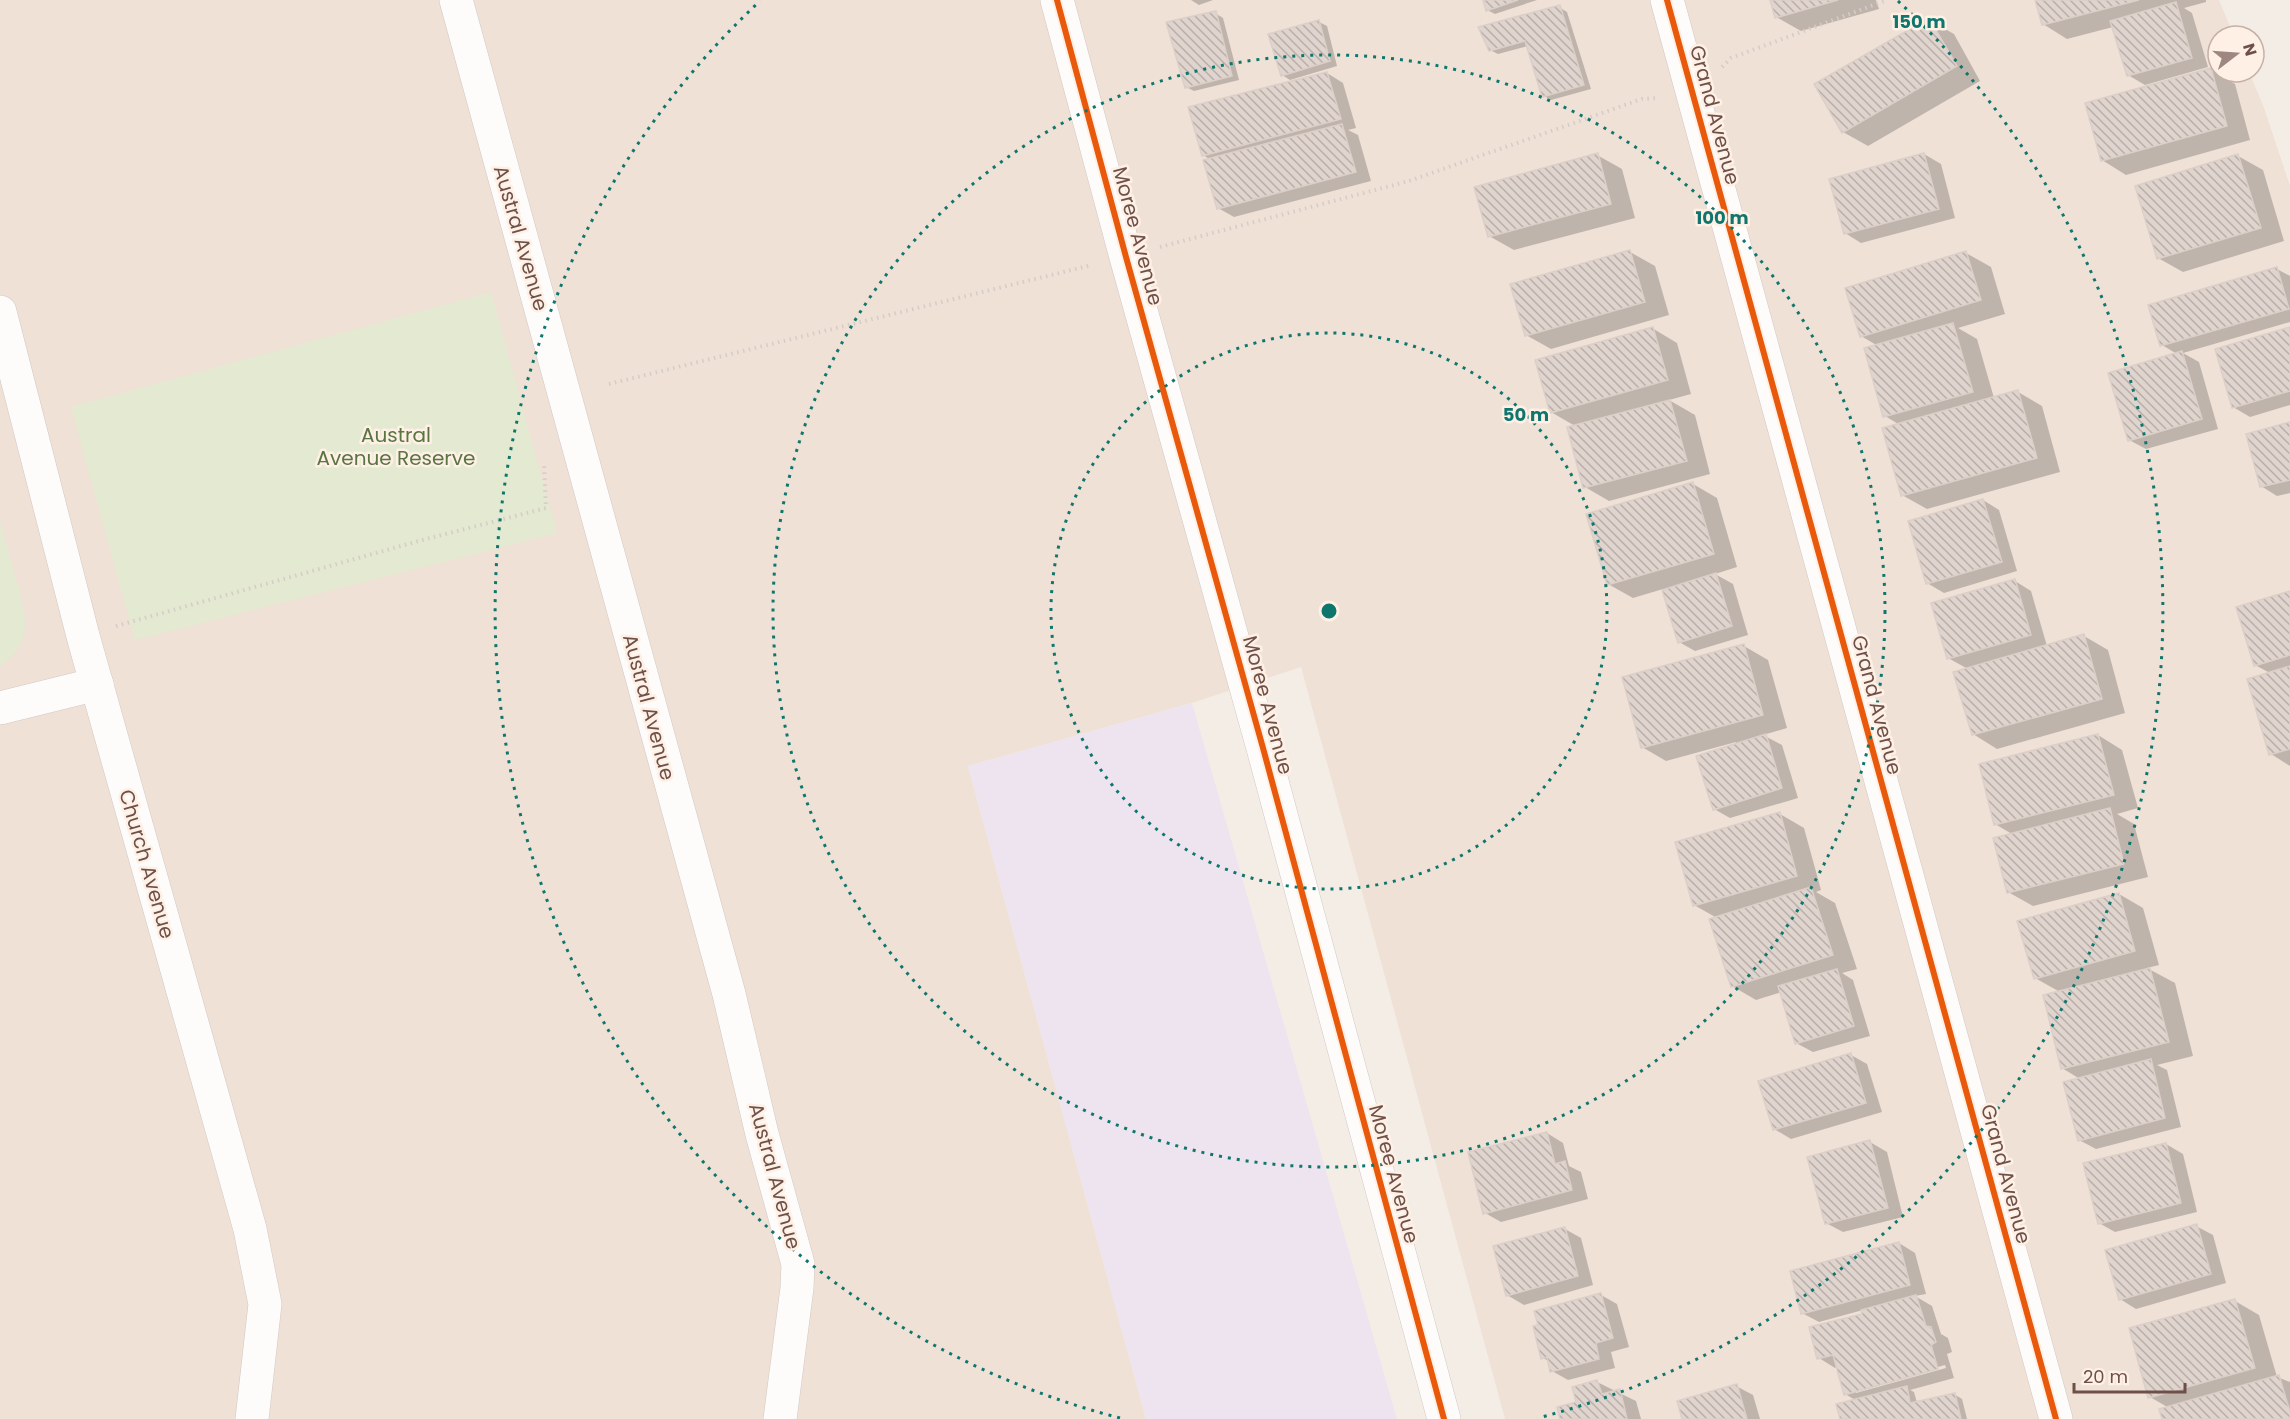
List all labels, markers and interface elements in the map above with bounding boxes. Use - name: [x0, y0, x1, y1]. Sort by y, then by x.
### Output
- text: 150 m: [1892, 9, 1946, 34]
- north arrow: [2206, 24, 2266, 84]
- text: N: [2237, 41, 2263, 59]
- street label: Grand Avenue: [1683, 42, 1747, 188]
- street label: Austral Avenue: [487, 162, 555, 314]
- street label: Moree Avenue: [1106, 163, 1170, 309]
- text: 100 m: [1695, 205, 1749, 230]
- text: 50 m: [1503, 402, 1549, 427]
- park label: Austral Avenue Reserve: [317, 421, 475, 472]
- centre of rings: [1319, 601, 1339, 621]
- street label: Austral Avenue: [616, 631, 682, 783]
- street label: Moree Avenue: [1236, 632, 1300, 778]
- street label: Grand Avenue: [1845, 632, 1909, 778]
- street label: Church Avenue: [112, 786, 182, 942]
- street label: Austral Avenue: [742, 1100, 808, 1252]
- street label: Moree Avenue: [1362, 1101, 1426, 1247]
- street label: Grand Avenue: [1974, 1101, 2038, 1247]
- scale bar: [2074, 1356, 2185, 1394]
- text: 20 m: [2083, 1364, 2128, 1389]

